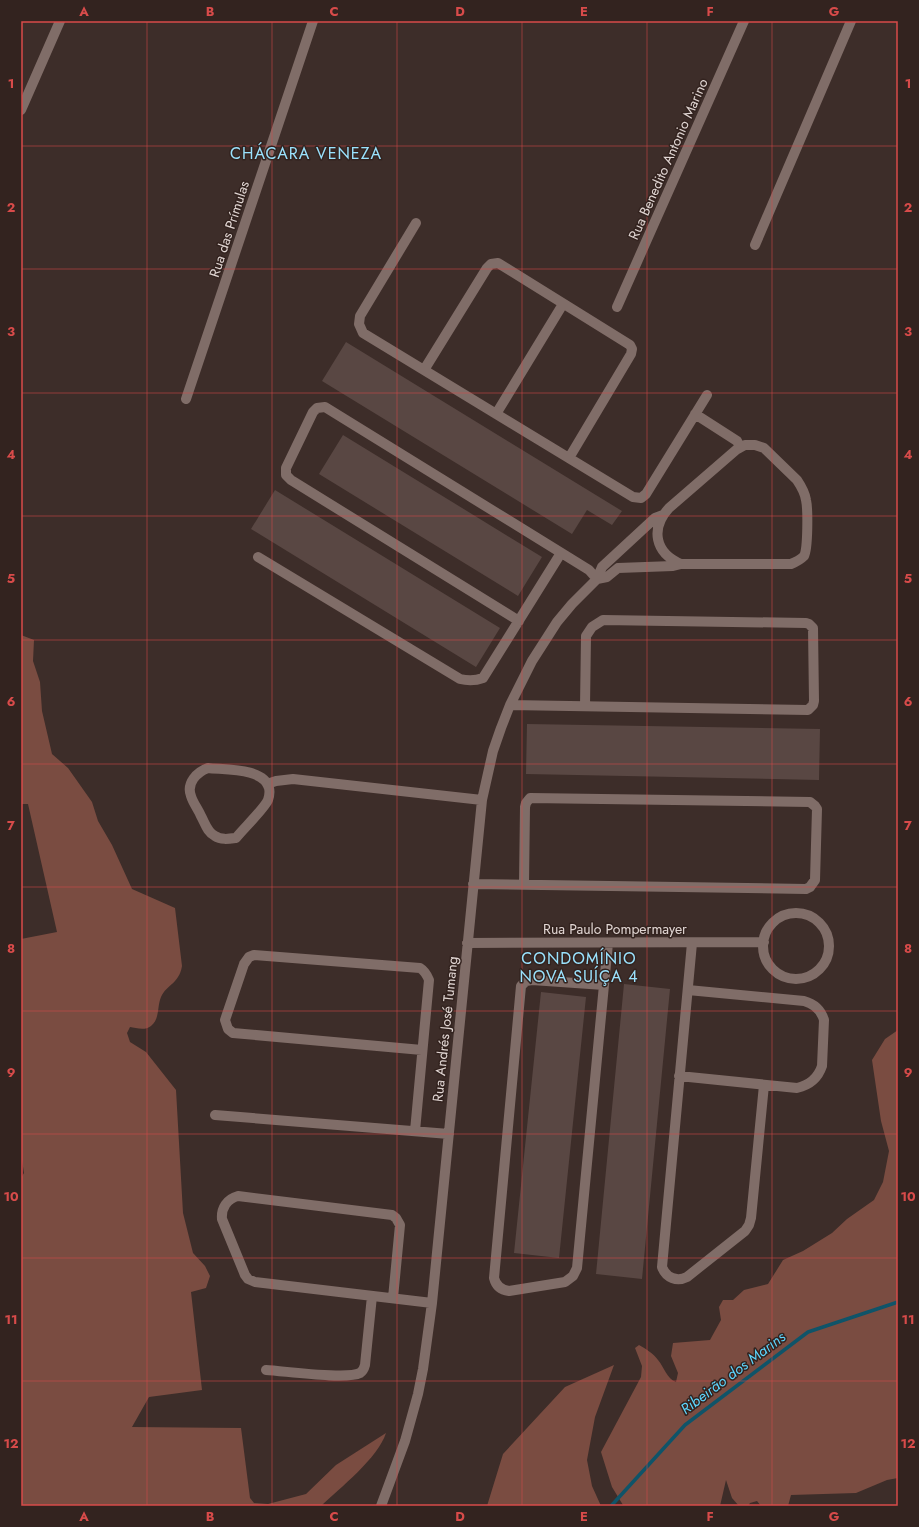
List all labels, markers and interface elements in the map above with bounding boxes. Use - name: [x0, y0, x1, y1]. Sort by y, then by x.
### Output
- text: A: [78, 2, 89, 21]
- text: B: [206, 2, 215, 21]
- text: C: [329, 2, 339, 21]
- text: D: [455, 2, 465, 21]
- text: E: [580, 2, 588, 21]
- text: F: [706, 2, 714, 21]
- text: G: [829, 2, 840, 21]
- text: 1: [8, 74, 14, 93]
- text: 1: [905, 74, 911, 93]
- street label: Rua Benedito Antonio Marino: [623, 75, 713, 243]
- district label: CHÁCARA VENEZA: [230, 142, 382, 165]
- street label: Rua das Prímulas: [204, 178, 254, 280]
- text: 2: [7, 198, 15, 217]
- text: 2: [904, 198, 912, 217]
- text: 3: [7, 322, 15, 341]
- text: 3: [904, 322, 912, 341]
- text: 4: [6, 445, 16, 464]
- text: 4: [903, 445, 913, 464]
- text: 5: [7, 569, 15, 588]
- text: 5: [904, 569, 912, 588]
- text: 6: [7, 692, 16, 711]
- text: 6: [904, 692, 913, 711]
- text: 7: [7, 816, 15, 835]
- text: 7: [904, 816, 912, 835]
- street label: Rua Paulo Pompermayer: [543, 919, 687, 939]
- text: 8: [7, 939, 15, 958]
- text: 8: [904, 939, 912, 958]
- district label: CONDOMÍNIO NOVA SUÍÇA 4: [519, 947, 639, 988]
- street label: Rua Andrés José Tumang: [427, 955, 463, 1103]
- text: 9: [7, 1063, 16, 1082]
- text: 9: [904, 1063, 913, 1082]
- text: 10: [3, 1187, 19, 1206]
- text: 10: [900, 1187, 916, 1206]
- text: 11: [4, 1310, 18, 1329]
- text: 11: [901, 1310, 915, 1329]
- water label: Ribeirão dos Marins: [676, 1326, 790, 1420]
- text: 12: [3, 1434, 19, 1453]
- text: 12: [900, 1434, 916, 1453]
- text: A: [78, 1507, 89, 1526]
- text: B: [206, 1507, 215, 1526]
- text: C: [329, 1507, 339, 1526]
- text: D: [455, 1507, 465, 1526]
- text: E: [580, 1507, 588, 1526]
- text: F: [706, 1507, 714, 1526]
- text: G: [829, 1507, 840, 1526]

